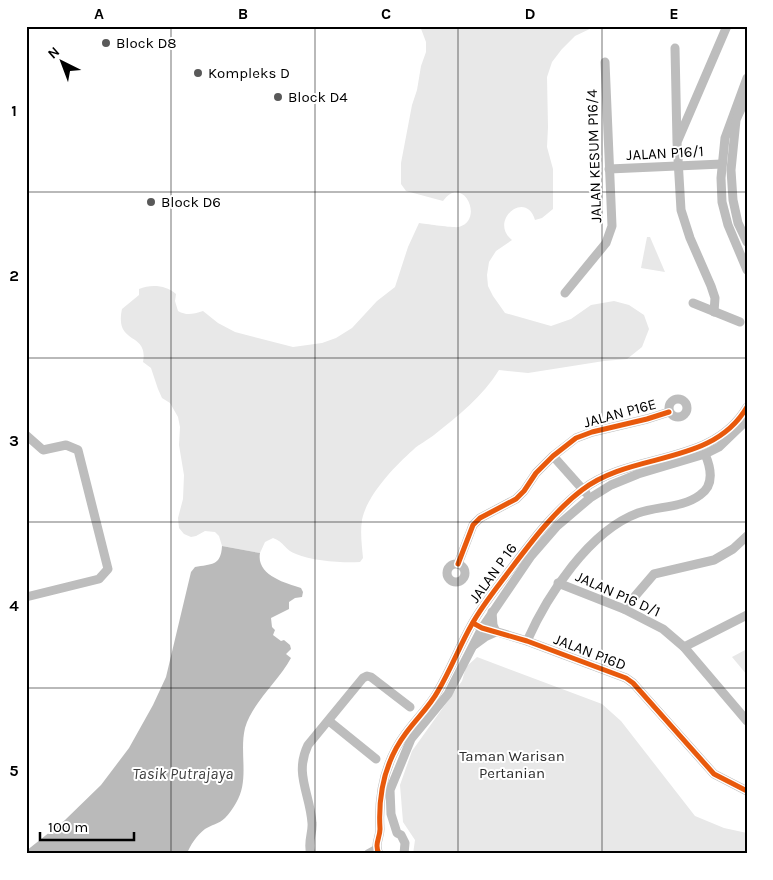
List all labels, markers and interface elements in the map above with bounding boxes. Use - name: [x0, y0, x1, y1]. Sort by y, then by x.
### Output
- text: A: [94, 4, 104, 23]
- text: B: [238, 4, 248, 23]
- text: C: [381, 4, 391, 23]
- text: D: [525, 4, 536, 23]
- text: E: [669, 4, 679, 23]
- place label: Block D8: [116, 34, 177, 52]
- marker: Block D8: [100, 37, 112, 49]
- north arrow: [38, 38, 88, 88]
- text: N: [44, 43, 63, 62]
- place label: Kompleks D: [208, 64, 290, 82]
- marker: Kompleks D: [192, 67, 204, 79]
- place label: Block D4: [288, 88, 348, 106]
- street label: JALAN KESUM P16/4: [583, 88, 605, 223]
- marker: Block D4: [272, 91, 284, 103]
- text: 1: [11, 101, 17, 120]
- street label: JALAN P16/1: [626, 142, 704, 164]
- place label: Block D6: [161, 193, 221, 211]
- marker: Block D6: [145, 196, 157, 208]
- text: 2: [9, 266, 19, 285]
- street label: JALAN P16E: [582, 395, 658, 431]
- text: 3: [9, 431, 19, 450]
- street label: JALAN P 16: [465, 540, 521, 606]
- street label: JALAN P16 D/1: [573, 567, 663, 621]
- text: 4: [9, 596, 19, 615]
- street label: JALAN P16D: [551, 630, 629, 674]
- park label: Taman Warisan Pertanian: [459, 747, 565, 782]
- text: 5: [9, 761, 19, 780]
- water label: Tasik Putrajaya: [133, 764, 233, 783]
- scale bar: [40, 810, 134, 842]
- text: 100 m: [48, 818, 88, 836]

